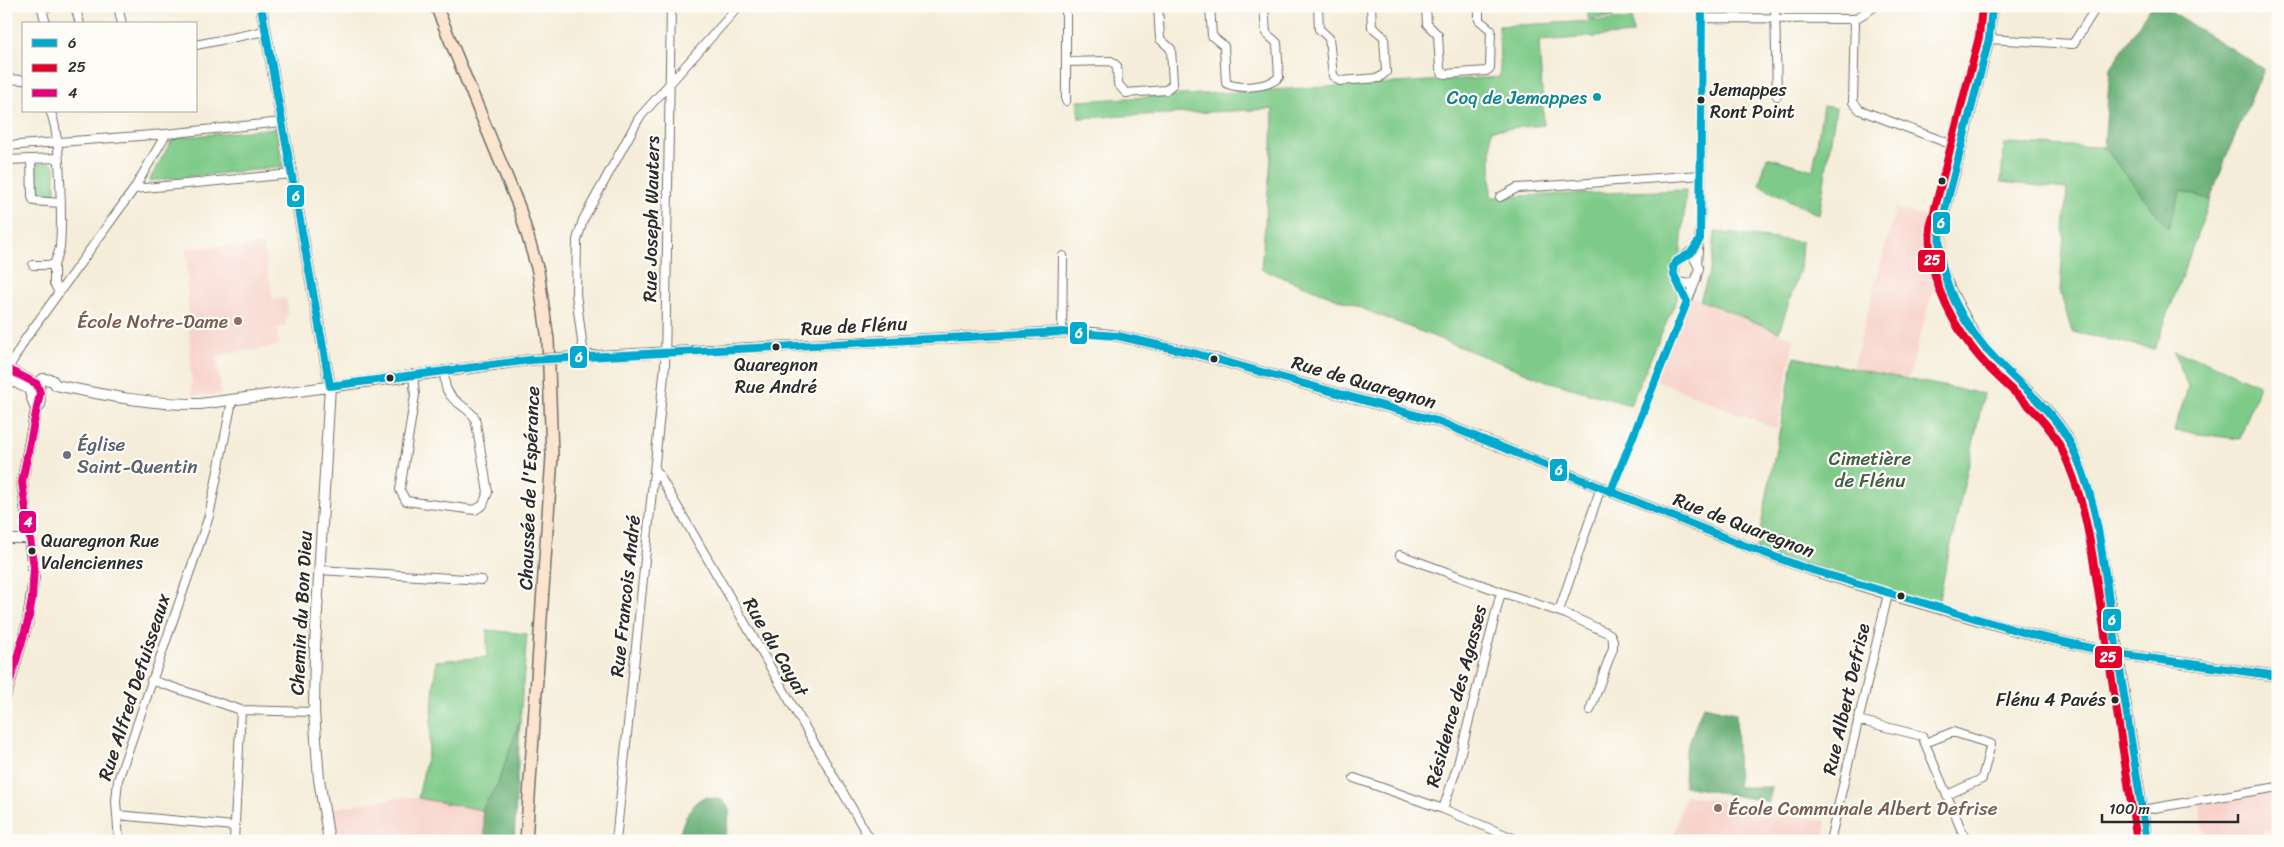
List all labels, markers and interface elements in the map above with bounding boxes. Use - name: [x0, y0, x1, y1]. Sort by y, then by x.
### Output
- legend: [22, 22, 198, 112]
- text: 6: [68, 30, 77, 56]
- text: 25: [68, 54, 86, 80]
- place label: Jemappes Ront Point: [1709, 74, 1795, 128]
- text: 4: [68, 80, 77, 106]
- place label: Coq de Jemappes: [1447, 81, 1587, 114]
- marker: Coq de Jemappes: [1591, 91, 1603, 103]
- marker: Jemappes Ront Point: [1696, 95, 1706, 105]
- street label: Rue Joseph Wauters: [633, 135, 669, 302]
- unlabelled marker: [1937, 176, 1947, 186]
- line badge: 6: [286, 184, 305, 208]
- text: 6: [291, 184, 300, 209]
- line badge: 6: [1932, 211, 1951, 235]
- text: 6: [1936, 211, 1945, 236]
- text: 25: [1923, 248, 1941, 273]
- line badge: 25: [1917, 249, 1946, 273]
- place label: École Notre-Dame: [77, 305, 228, 338]
- street label: Rue de Flénu: [800, 307, 908, 345]
- marker: École Notre-Dame: [232, 315, 244, 327]
- line badge: 6: [1069, 321, 1088, 345]
- text: 6: [1074, 321, 1083, 346]
- marker: Quaregnon Rue André: [771, 342, 781, 352]
- line badge: 6: [569, 345, 588, 369]
- text: 6: [574, 345, 583, 370]
- street label: Rue de Quaregnon: [1288, 346, 1440, 418]
- place label: Quaregnon Rue André: [734, 349, 818, 403]
- unlabelled marker: [1209, 354, 1219, 364]
- unlabelled marker: [385, 373, 395, 383]
- street label: Chaussée de l'Espérance: [509, 385, 549, 591]
- place label: Église Saint-Quentin: [77, 428, 197, 483]
- park label: Cimetière de Flénu: [1829, 442, 1911, 497]
- marker: Église Saint-Quentin: [61, 449, 73, 461]
- line badge: 6: [1549, 458, 1568, 482]
- text: 6: [1554, 458, 1563, 483]
- street label: Rue de Quaregnon: [1668, 483, 1820, 567]
- line badge: 4: [18, 510, 37, 534]
- text: 4: [23, 510, 33, 535]
- street label: Rue Francois André: [600, 513, 650, 679]
- place label: Quaregnon Rue Valenciennes: [41, 525, 159, 579]
- street label: Chemin du Bon Dieu: [280, 530, 322, 696]
- marker: Quaregnon Rue Valenciennes: [27, 546, 37, 556]
- street label: Rue Alfred Defuisseaux: [88, 589, 180, 785]
- street label: Rue du Cayat: [734, 591, 818, 704]
- unlabelled marker: [1896, 591, 1906, 601]
- street label: Résidence des Agasses: [1416, 601, 1496, 791]
- line badge: 6: [2102, 608, 2122, 632]
- text: 6: [2107, 608, 2116, 633]
- street label: Rue Albert Defrise: [1812, 620, 1880, 778]
- line badge: 25: [2094, 645, 2123, 669]
- text: 25: [2099, 645, 2117, 670]
- place label: Flénu 4 Pavés: [1996, 684, 2107, 716]
- marker: Flénu 4 Pavés: [2110, 695, 2120, 705]
- place label: École Communale Albert Defrise: [1728, 792, 1998, 825]
- scale bar: [2102, 792, 2238, 824]
- text: 100 m: [2109, 796, 2150, 822]
- marker: École Communale Albert Defrise: [1712, 802, 1724, 814]

